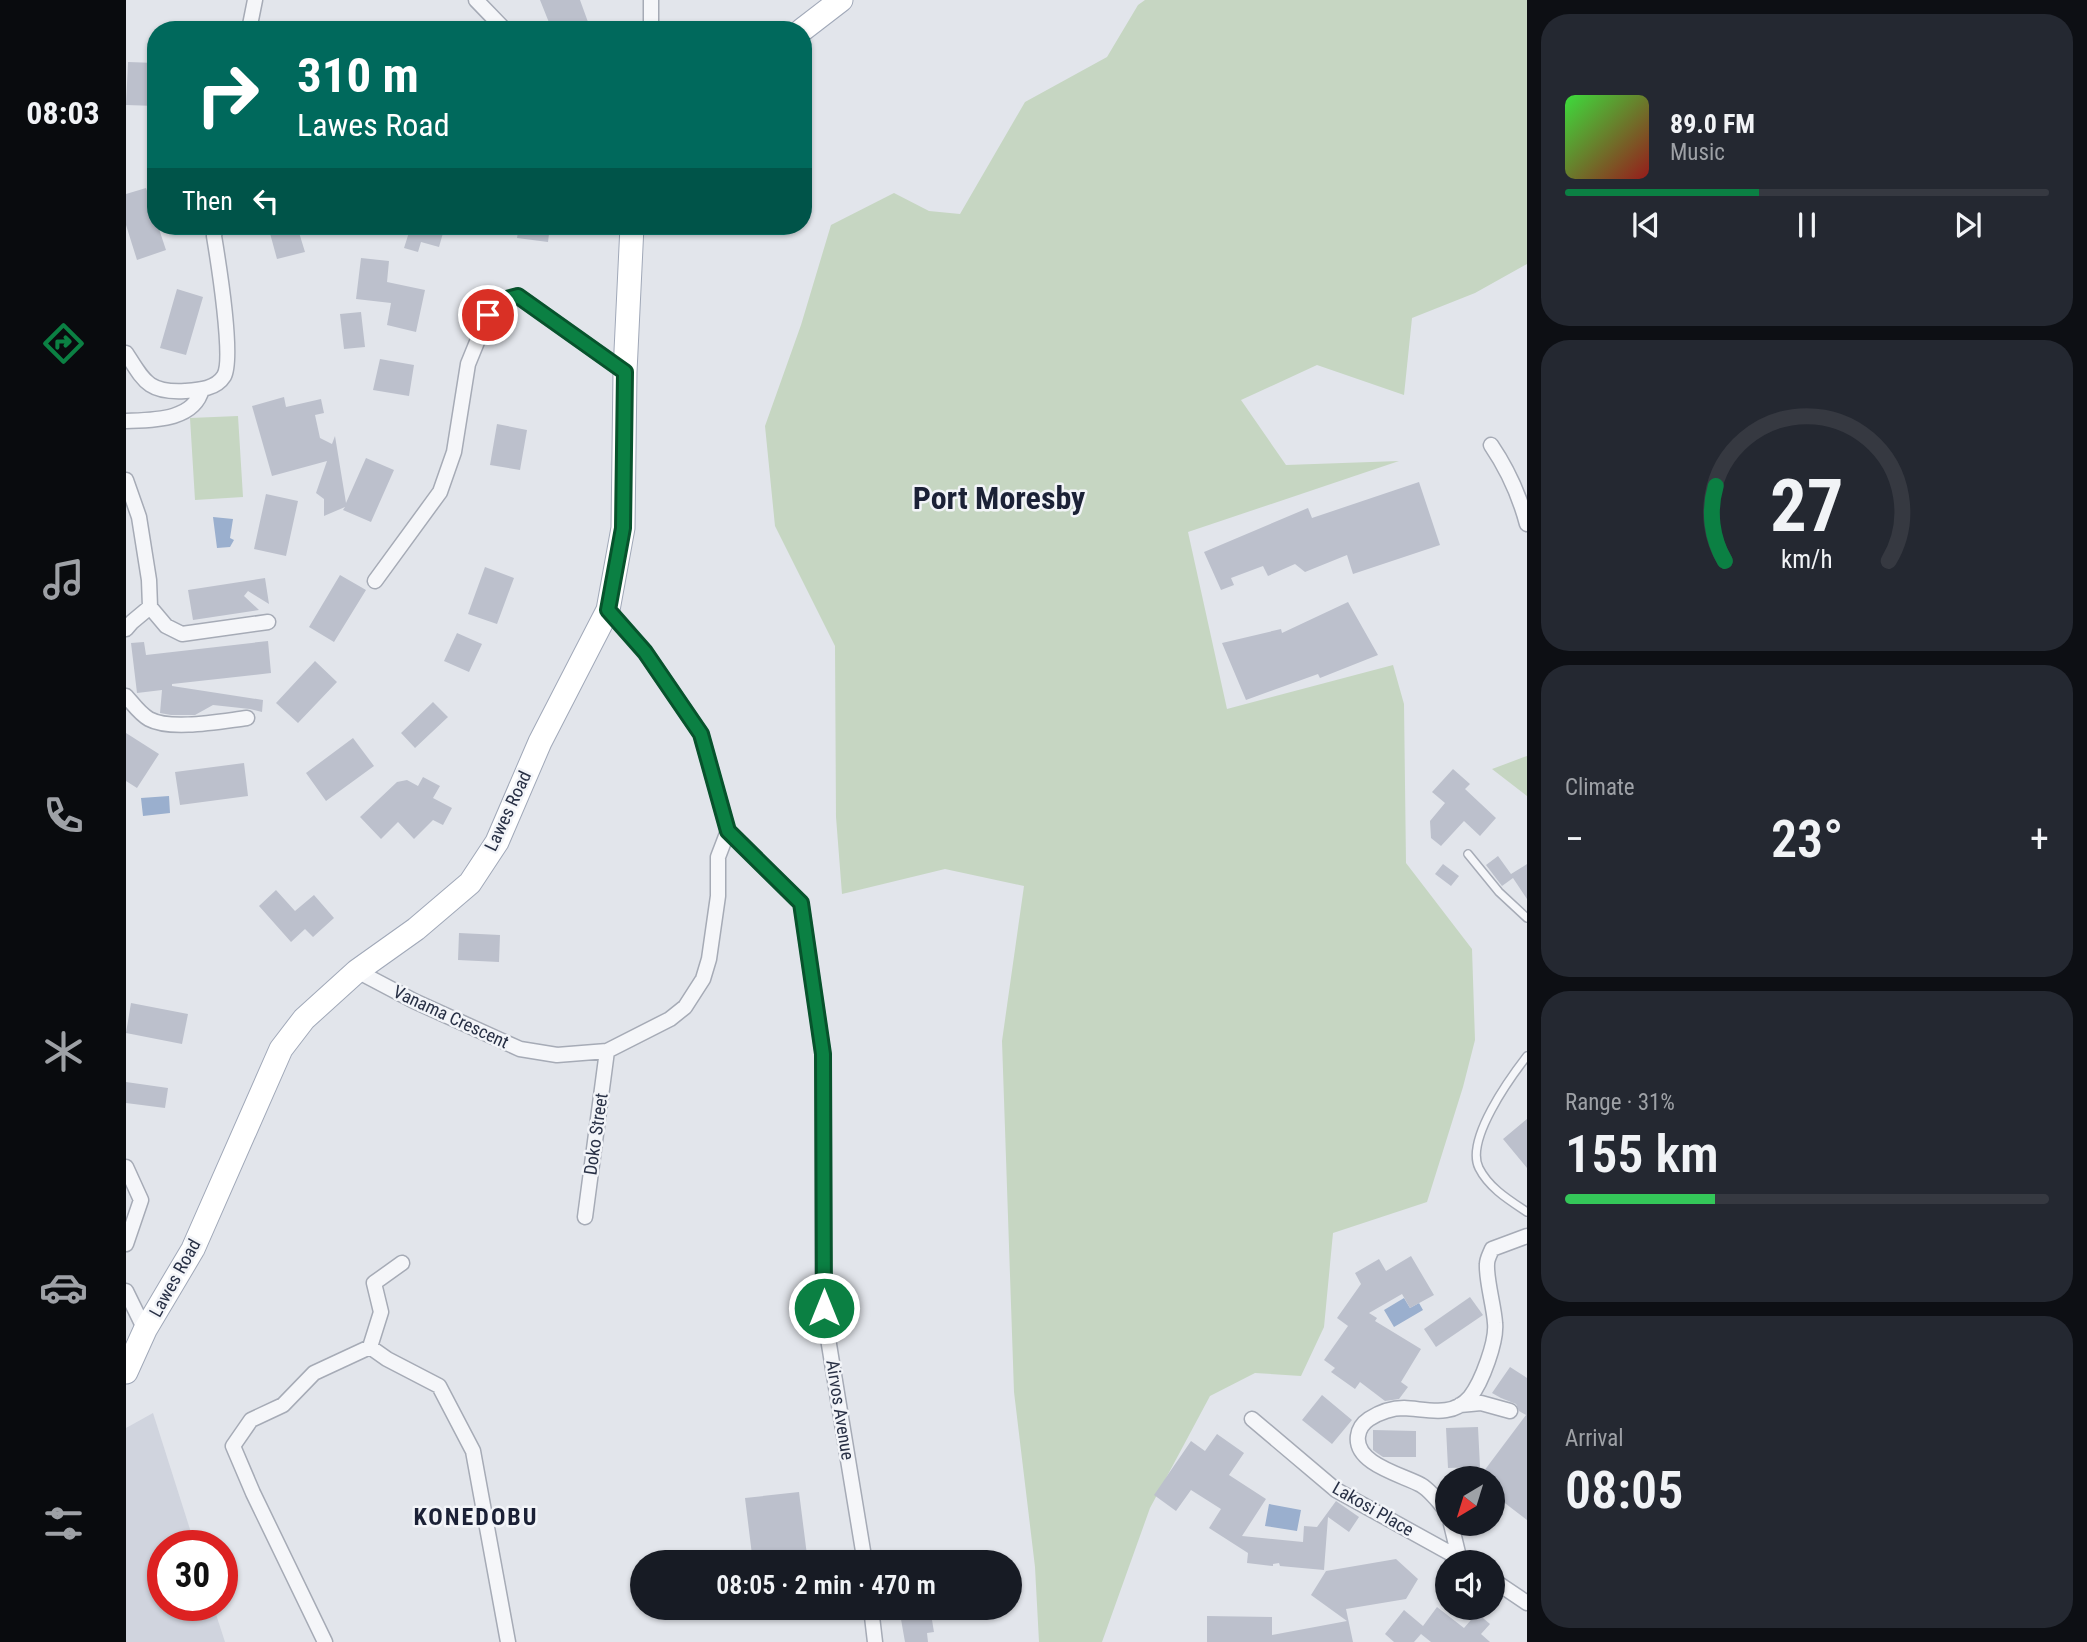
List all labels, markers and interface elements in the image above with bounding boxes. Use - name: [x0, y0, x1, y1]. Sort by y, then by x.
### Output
- text: 310 m: [297, 47, 419, 104]
- icon: right: [182, 49, 273, 140]
- text: 08:03: [26, 94, 100, 132]
- text: Lawes Road: [297, 106, 450, 144]
- text: 89.0 FM: [1670, 109, 1755, 139]
- text: Music: [1670, 139, 1725, 166]
- icon: left: [247, 182, 285, 220]
- text: Then: [182, 186, 233, 216]
- icon: previous: [1627, 206, 1665, 244]
- icon: pause: [1788, 206, 1826, 244]
- icon: next: [1949, 206, 1987, 244]
- pin: [458, 285, 518, 345]
- icon: arrive: [469, 296, 507, 334]
- icon: directions: [39, 319, 88, 368]
- text: 27: [1770, 464, 1844, 550]
- district label: Port Moresby: [913, 479, 1085, 517]
- text: km/h: [1781, 545, 1833, 574]
- icon: music: [39, 555, 88, 604]
- street label: Lawes Road: [480, 767, 535, 854]
- text: Climate: [1565, 774, 1635, 801]
- icon: phone: [39, 791, 88, 840]
- text: 23°: [1771, 809, 1843, 870]
- text: −: [1565, 817, 1584, 861]
- text: +: [2030, 817, 2049, 861]
- street label: Vanama Crescent: [390, 981, 512, 1052]
- icon: climate: [39, 1027, 88, 1076]
- text: Range · 31%: [1565, 1089, 1675, 1116]
- street label: Doko Street: [579, 1091, 612, 1176]
- text: 155 km: [1565, 1124, 1719, 1185]
- street label: Lawes Road: [145, 1235, 205, 1320]
- icon: car: [39, 1263, 88, 1312]
- position arrow: [787, 1271, 861, 1345]
- street label: Airvos Avenue: [822, 1358, 859, 1461]
- text: Arrival: [1565, 1425, 1624, 1452]
- text: 08:05: [1565, 1460, 1683, 1521]
- north arrow: [1435, 1466, 1505, 1536]
- map controls: [1435, 1466, 1505, 1620]
- street label: Lakosi Place: [1329, 1477, 1418, 1540]
- icon: filters: [39, 1499, 88, 1548]
- district label: KONEDOBU: [413, 1503, 539, 1531]
- speed limit sign: 30: [147, 1530, 238, 1621]
- button: sound: [1435, 1550, 1505, 1620]
- text: 08:05 · 2 min · 470 m: [716, 1570, 936, 1600]

